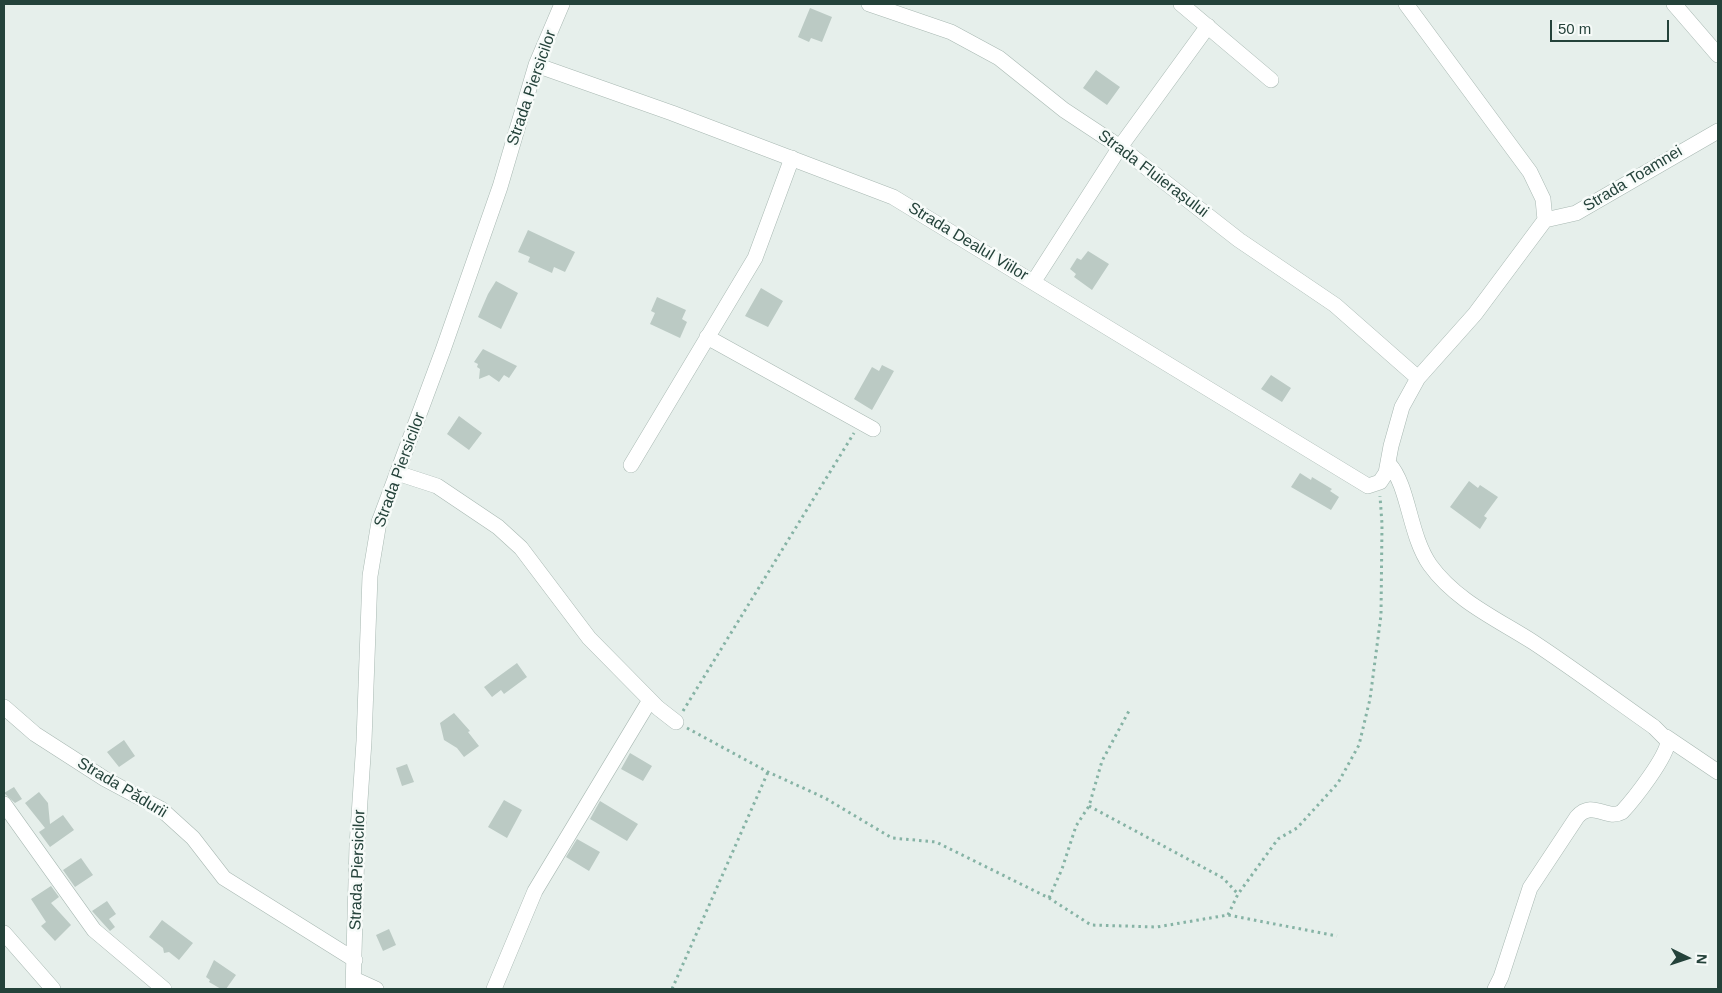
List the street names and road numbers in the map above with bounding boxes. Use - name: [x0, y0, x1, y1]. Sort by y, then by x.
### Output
- street label: Strada Piersicilor: [503, 28, 561, 148]
- street label: Strada Fluierașului: [1094, 126, 1212, 222]
- street label: Strada Toamnei: [1580, 142, 1686, 216]
- street label: Strada Dealul Viilor: [904, 199, 1032, 285]
- street label: Strada Piersicilor: [370, 410, 430, 530]
- street label: Strada Pădurii: [74, 754, 170, 822]
- street label: Strada Piersicilor: [346, 809, 370, 931]

